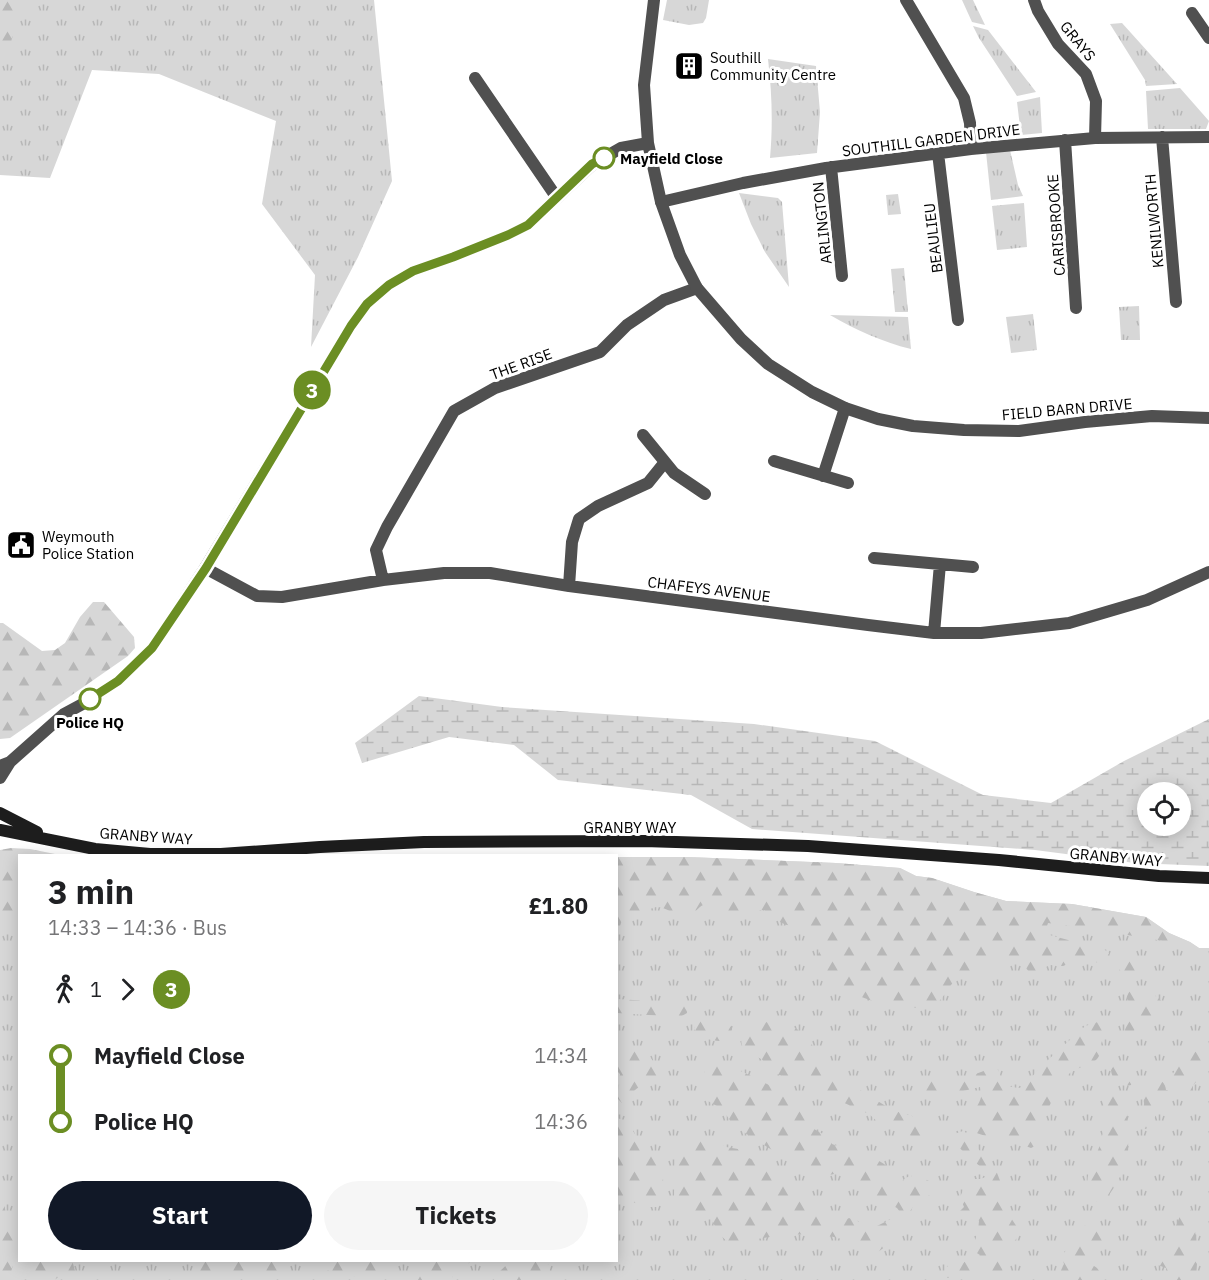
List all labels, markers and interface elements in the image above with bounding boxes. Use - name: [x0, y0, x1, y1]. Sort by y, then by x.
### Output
- street label: GRAYS: [1056, 17, 1100, 65]
- place label: Southill Community Centre: [710, 48, 836, 84]
- building icon: Southill Community Centre: [673, 50, 705, 82]
- street label: SOUTHILL GARDEN DRIVE: [841, 120, 1021, 160]
- marker: Mayfield Close: [593, 147, 615, 169]
- place label: Mayfield Close: [620, 149, 723, 168]
- street label: CARISBROOKE: [1043, 173, 1069, 277]
- street label: KENILWORTH: [1140, 173, 1168, 269]
- street label: ARLINGTON: [808, 181, 836, 265]
- street label: BEAULIEU: [919, 202, 947, 274]
- street label: THE RISE: [487, 344, 555, 384]
- line badge: 3: [292, 370, 332, 410]
- text: 3: [306, 376, 318, 404]
- street label: FIELD BARN DRIVE: [1001, 394, 1133, 424]
- place label: Weymouth Police Station: [42, 527, 134, 563]
- public building icon: Weymouth Police Station: [5, 529, 37, 561]
- street label: CHAFEYS AVENUE: [647, 572, 771, 606]
- marker: Police HQ: [79, 688, 101, 710]
- place label: Police HQ: [56, 713, 124, 732]
- map controls: [1137, 782, 1191, 836]
- button: locate: [1137, 782, 1191, 836]
- street label: GRANBY WAY: [583, 818, 677, 837]
- street label: GRANBY WAY: [99, 823, 193, 849]
- street label: GRANBY WAY: [1069, 843, 1163, 871]
- text: 3 min: [48, 870, 134, 913]
- text: £1.80: [529, 891, 588, 920]
- text: 14:33 – 14:36 · Bus: [48, 914, 227, 941]
- icon: walk: [48, 973, 81, 1006]
- icon: forward: [111, 973, 144, 1006]
- text: 3: [165, 975, 178, 1003]
- text: 1: [90, 976, 102, 1003]
- text: Mayfield Close: [94, 1041, 245, 1070]
- text: 14:34: [534, 1042, 588, 1069]
- text: Police HQ: [94, 1107, 194, 1136]
- text: 14:36: [534, 1108, 588, 1135]
- button: Start: [48, 1181, 312, 1250]
- button: Tickets: [324, 1181, 588, 1250]

